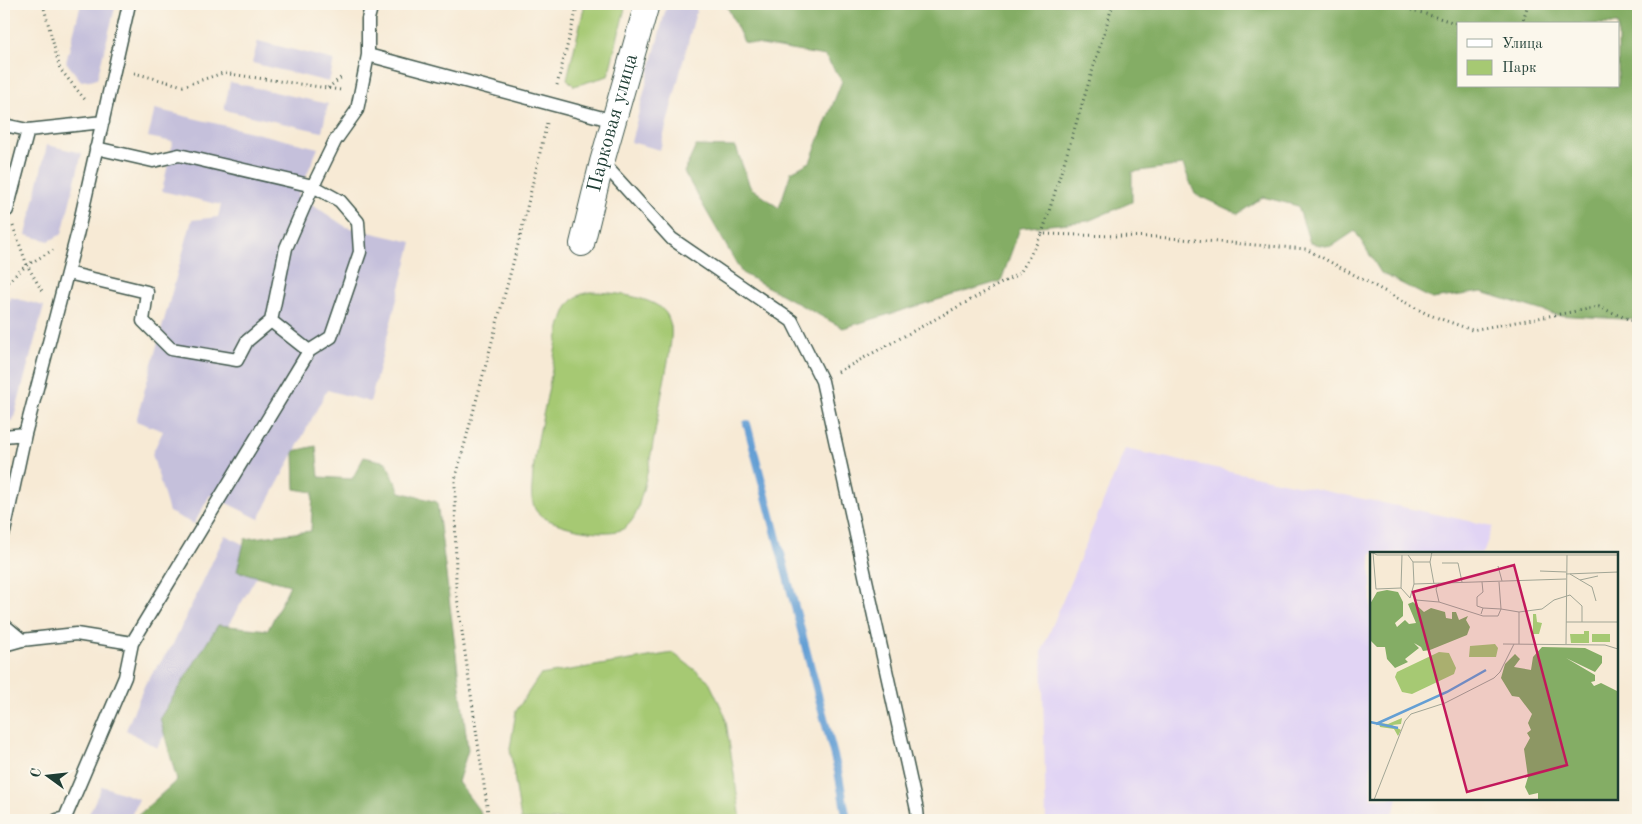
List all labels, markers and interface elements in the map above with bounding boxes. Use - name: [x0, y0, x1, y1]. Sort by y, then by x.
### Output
- legend: [1457, 22, 1620, 88]
- text: Улица: [1502, 37, 1543, 52]
- street label: Парковая улица: [585, 51, 642, 194]
- text: Парк: [1502, 61, 1537, 76]
- inset map: [1370, 552, 1617, 799]
- north arrow: [22, 752, 72, 802]
- text: С: [28, 767, 44, 779]

